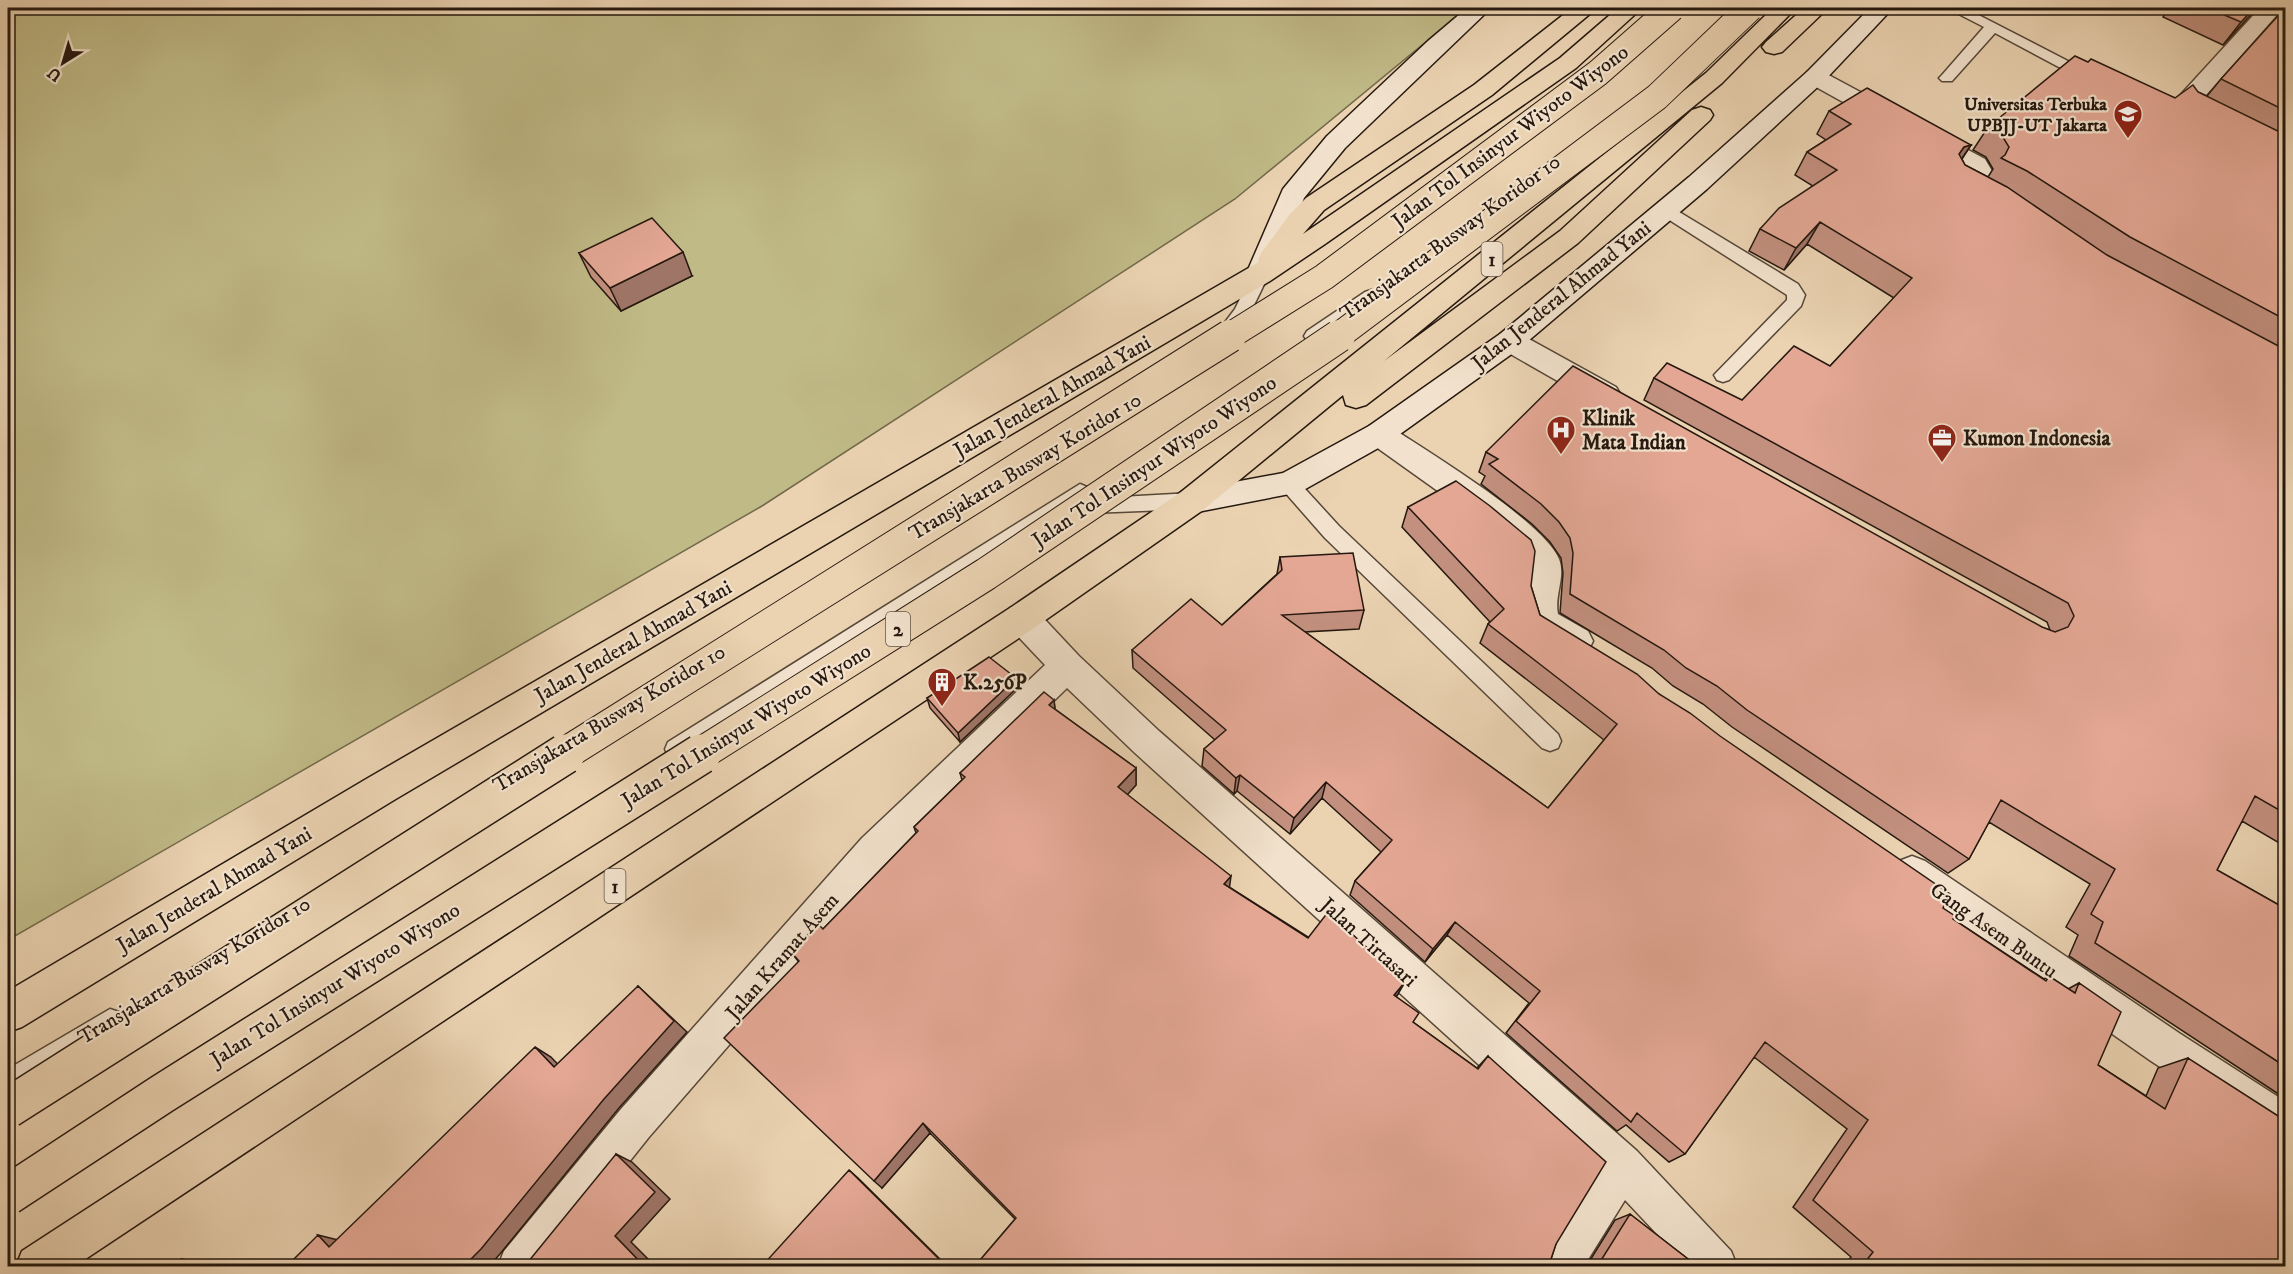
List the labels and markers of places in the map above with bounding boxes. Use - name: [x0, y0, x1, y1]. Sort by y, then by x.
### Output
- place label: Universitas Terbuka UPBJJ-UT Jakarta: [1964, 94, 2107, 137]
- school or university icon: Universitas Terbuka UPBJJ-UT Jakarta: [2112, 98, 2144, 140]
- place label: Klinik Mata Indian: [1582, 406, 1687, 456]
- hospital icon: Klinik Mata Indian: [1545, 414, 1577, 456]
- office icon: Kumon Indonesia: [1926, 422, 1958, 464]
- place label: Kumon Indonesia: [1963, 426, 2111, 452]
- building icon: K.256P: [926, 666, 958, 708]
- place label: K.256P: [963, 670, 1028, 696]

